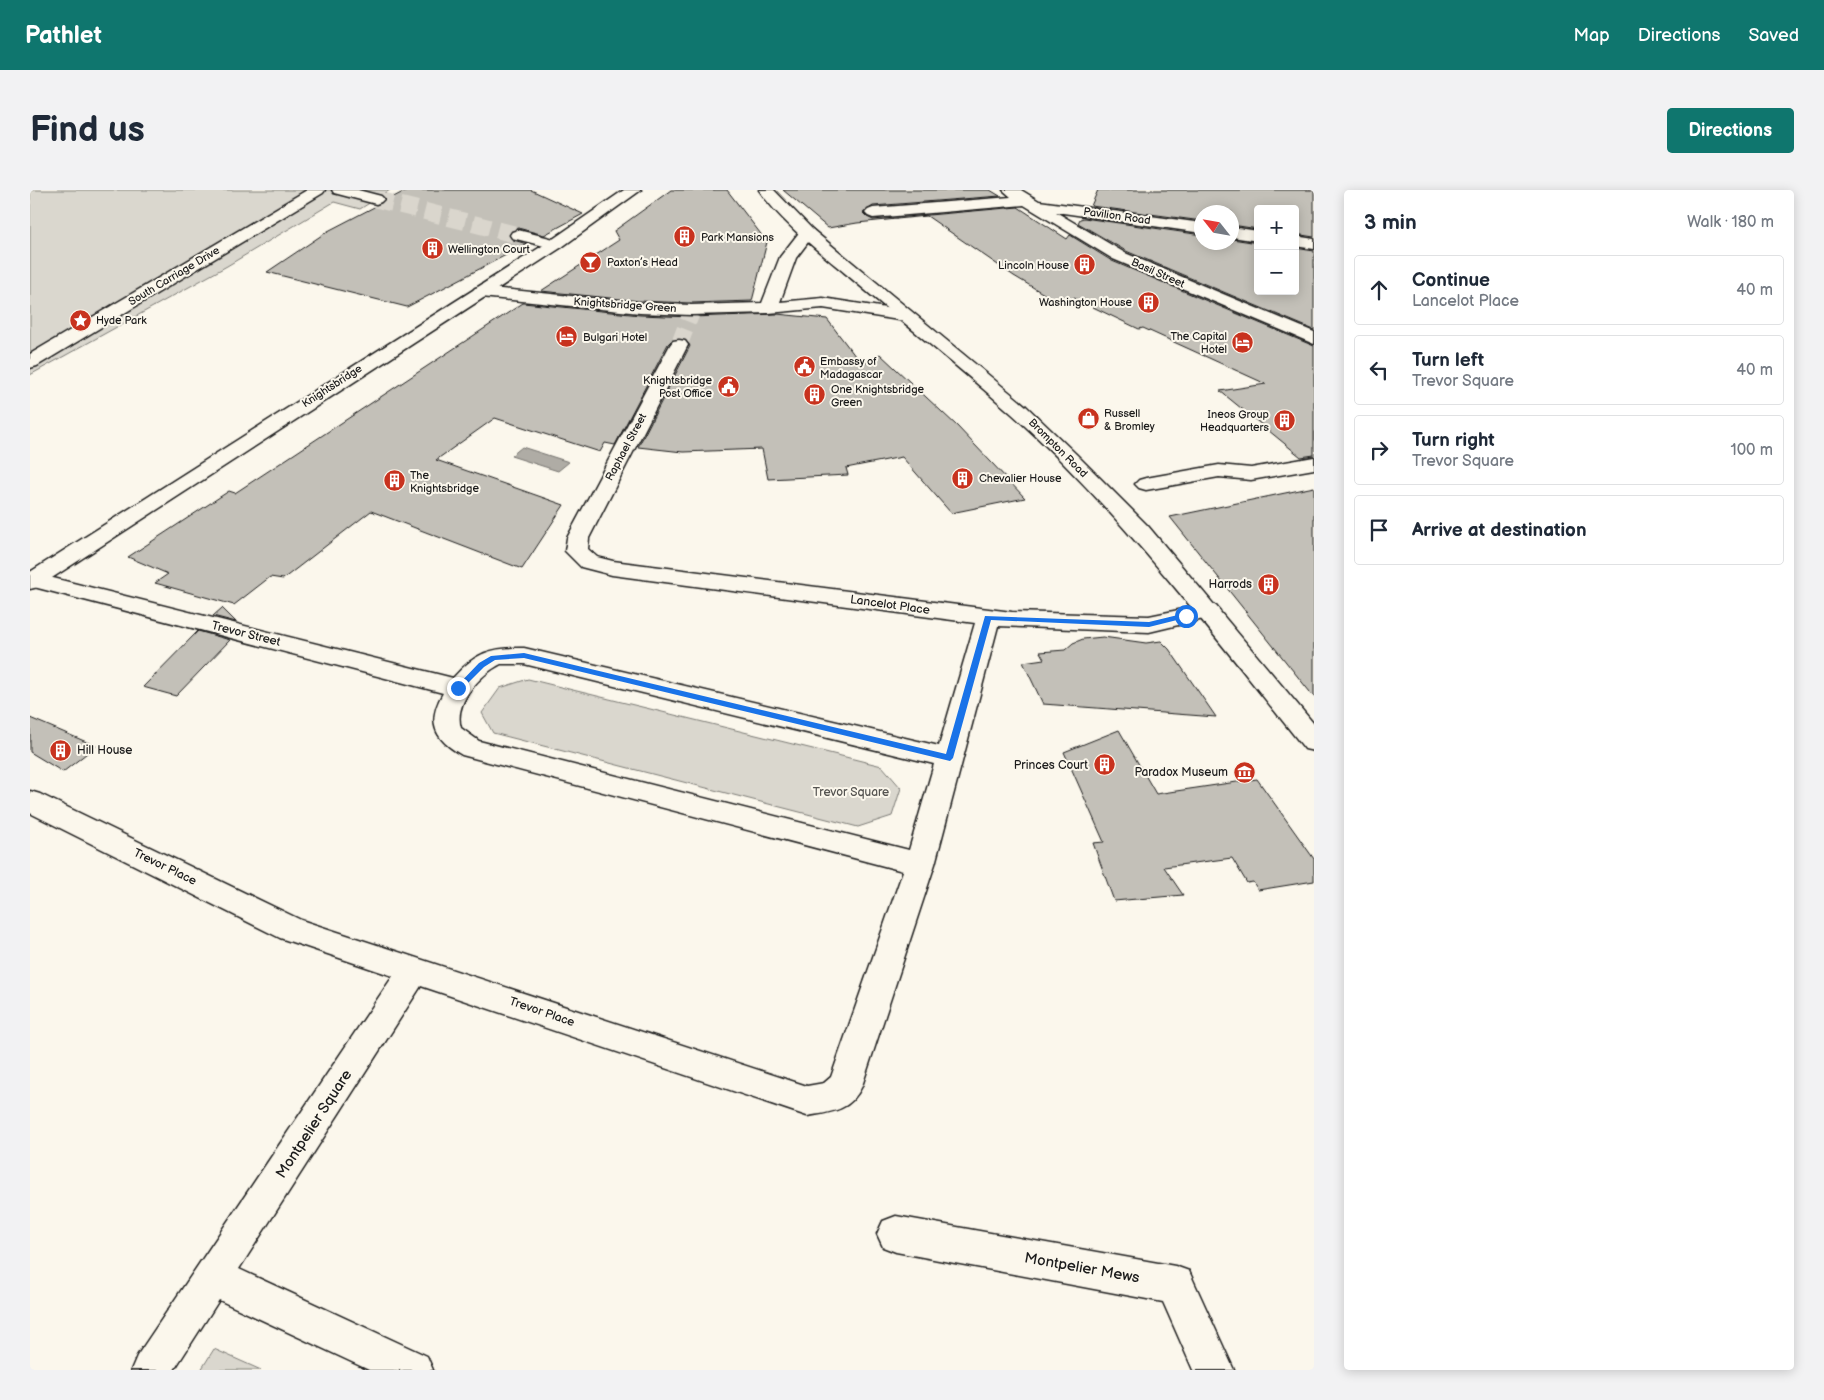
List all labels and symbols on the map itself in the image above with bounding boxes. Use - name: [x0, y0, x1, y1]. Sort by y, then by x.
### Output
- street label: Pavilion Road: [1083, 205, 1151, 227]
- north arrow: [1194, 205, 1239, 250]
- building icon: Park Mansions: [673, 225, 697, 249]
- place label: Park Mansions: [701, 231, 774, 244]
- building icon: Wellington Court: [420, 237, 444, 261]
- street label: South Carriage Drive: [126, 243, 222, 308]
- place label: Wellington Court: [448, 243, 531, 256]
- bar icon: Paxton’s Head: [579, 250, 603, 274]
- building icon: Lincoln House: [1073, 253, 1097, 277]
- street label: Basil Street: [1129, 255, 1187, 291]
- place label: Paxton’s Head: [607, 256, 678, 269]
- place label: Lincoln House: [998, 259, 1069, 272]
- building icon: Washington House: [1136, 290, 1160, 314]
- street label: Knightsbridge Green: [573, 295, 677, 315]
- place label: Washington House: [1039, 296, 1132, 309]
- place icon: Hyde Park: [68, 308, 92, 332]
- place label: Hyde Park: [96, 314, 147, 327]
- hotel icon: Bulgari Hotel: [555, 325, 579, 349]
- place label: The Capital Hotel: [1170, 330, 1227, 356]
- hotel icon: The Capital Hotel: [1231, 330, 1255, 354]
- place label: Bulgari Hotel: [583, 331, 647, 344]
- public building icon: Embassy of Madagascar: [792, 355, 816, 379]
- place label: Embassy of Madagascar: [820, 355, 883, 381]
- street label: Knightsbridge: [300, 362, 365, 410]
- place label: Knightsbridge Post Office: [643, 374, 712, 400]
- public building icon: Knightsbridge Post Office: [716, 374, 740, 398]
- building icon: One Knightsbridge Green: [803, 383, 827, 407]
- place label: One Knightsbridge Green: [831, 383, 925, 409]
- shop icon: Russell & Bromley: [1076, 407, 1100, 431]
- place label: Russell & Bromley: [1104, 407, 1155, 433]
- place label: Ineos Group Headquarters: [1200, 408, 1270, 434]
- building icon: Ineos Group Headquarters: [1273, 408, 1297, 432]
- street label: Raphael Street: [603, 410, 650, 483]
- street label: Brompton Road: [1026, 416, 1090, 480]
- building icon: Chevalier House: [951, 466, 975, 490]
- building icon: The Knightsbridge: [382, 469, 406, 493]
- place label: The Knightsbridge: [410, 469, 479, 495]
- place label: Chevalier House: [979, 472, 1062, 485]
- building icon: Harrods: [1256, 572, 1280, 596]
- place label: Harrods: [1208, 577, 1252, 592]
- street label: Lancelot Place: [849, 592, 931, 618]
- route start: [1175, 605, 1198, 628]
- street label: Trevor Street: [210, 618, 282, 650]
- route end: [447, 677, 470, 700]
- building icon: Hill House: [49, 738, 73, 762]
- place label: Hill House: [77, 743, 132, 758]
- building icon: Princes Court: [1092, 753, 1116, 777]
- place label: Princes Court: [1014, 758, 1088, 773]
- museum icon: Paradox Museum: [1232, 760, 1256, 784]
- place label: Paradox Museum: [1134, 765, 1228, 780]
- park label: Trevor Square: [813, 785, 889, 800]
- street label: Trevor Place: [131, 845, 199, 889]
- street label: Trevor Place: [507, 994, 577, 1030]
- street label: Montpelier Square: [272, 1066, 356, 1182]
- street label: Montpelier Mews: [1023, 1249, 1142, 1288]

